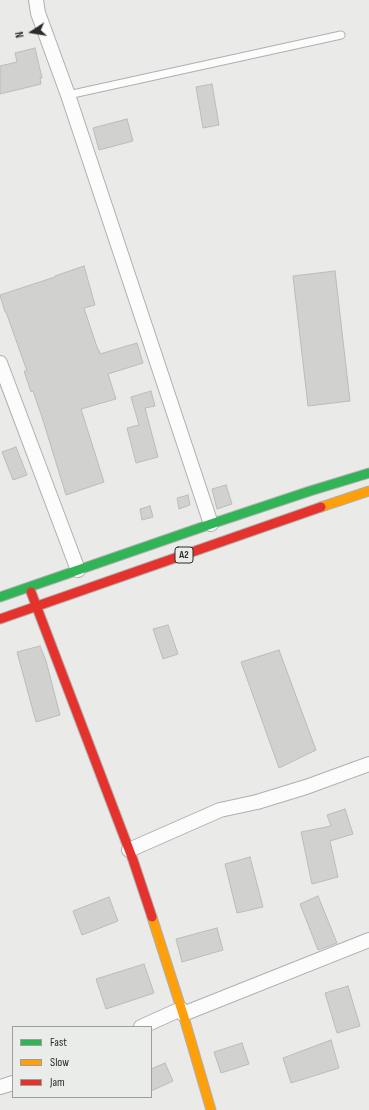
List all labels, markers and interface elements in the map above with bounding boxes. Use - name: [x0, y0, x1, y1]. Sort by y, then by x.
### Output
- north arrow: [12, 12, 52, 52]
- text: N: [13, 30, 27, 39]
- road number: A2: [175, 547, 193, 563]
- legend: [12, 1026, 152, 1098]
- text: Fast: [50, 1035, 67, 1050]
- text: Slow: [50, 1055, 69, 1070]
- text: Jam: [50, 1075, 65, 1090]

